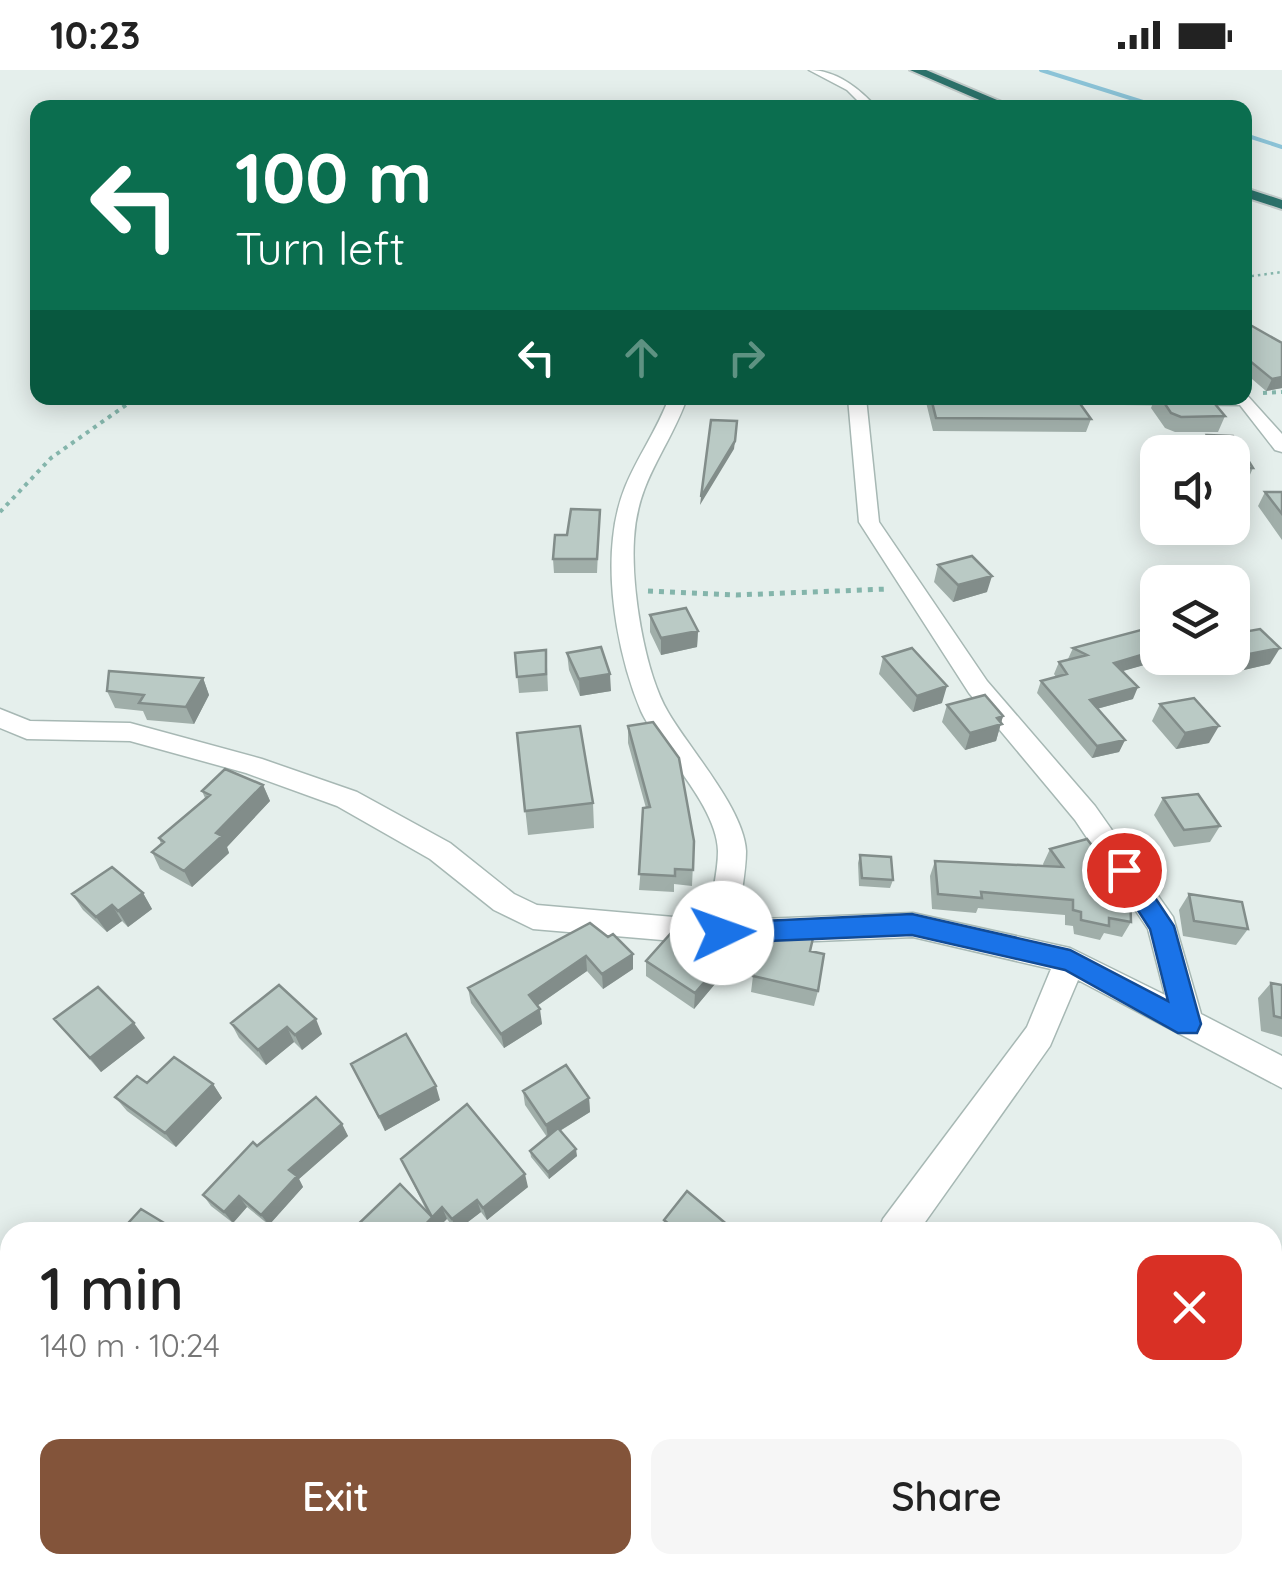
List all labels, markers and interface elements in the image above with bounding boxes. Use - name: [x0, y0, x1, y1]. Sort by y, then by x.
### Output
- text: 10:23: [50, 11, 141, 59]
- text: 100 m: [235, 133, 432, 221]
- icon: left: [70, 140, 200, 270]
- text: Turn left: [235, 220, 405, 276]
- icon: left: [509, 330, 564, 385]
- icon: ahead: [614, 330, 669, 385]
- icon: right: [719, 330, 774, 385]
- map controls: [1140, 435, 1250, 675]
- button: sound: [1140, 435, 1250, 545]
- button: layers: [1140, 565, 1250, 675]
- pin: [1082, 828, 1167, 913]
- icon: arrive: [1097, 843, 1152, 898]
- position arrow: [670, 881, 774, 985]
- text: 1 min: [40, 1250, 184, 1325]
- button: close: [1137, 1255, 1242, 1360]
- text: 140 m · 10:24: [40, 1325, 220, 1365]
- button: Exit: [40, 1439, 631, 1554]
- button: Share: [651, 1439, 1242, 1554]

